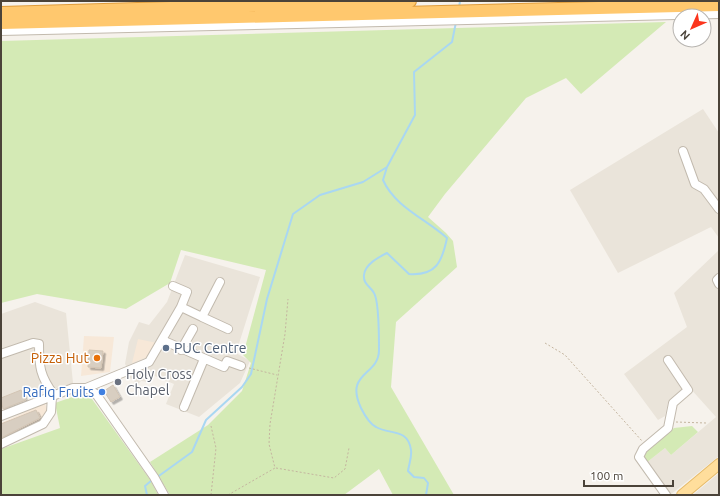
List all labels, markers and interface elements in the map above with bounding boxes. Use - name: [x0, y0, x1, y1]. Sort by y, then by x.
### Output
- north arrow: [672, 8, 712, 48]
- text: N: [678, 28, 692, 42]
- place label: PUC Centre: [174, 340, 247, 356]
- marker: PUC Centre: [161, 343, 171, 353]
- place label: Pizza Hut: [31, 350, 89, 366]
- marker: Pizza Hut: [92, 353, 102, 363]
- place label: Holy Cross Chapel: [126, 366, 192, 398]
- marker: Holy Cross Chapel: [113, 377, 123, 387]
- place label: Rafiq Fruits: [23, 384, 94, 400]
- marker: Rafiq Fruits: [97, 387, 107, 397]
- scale bar: [584, 462, 673, 488]
- text: 100 m: [590, 469, 623, 482]

